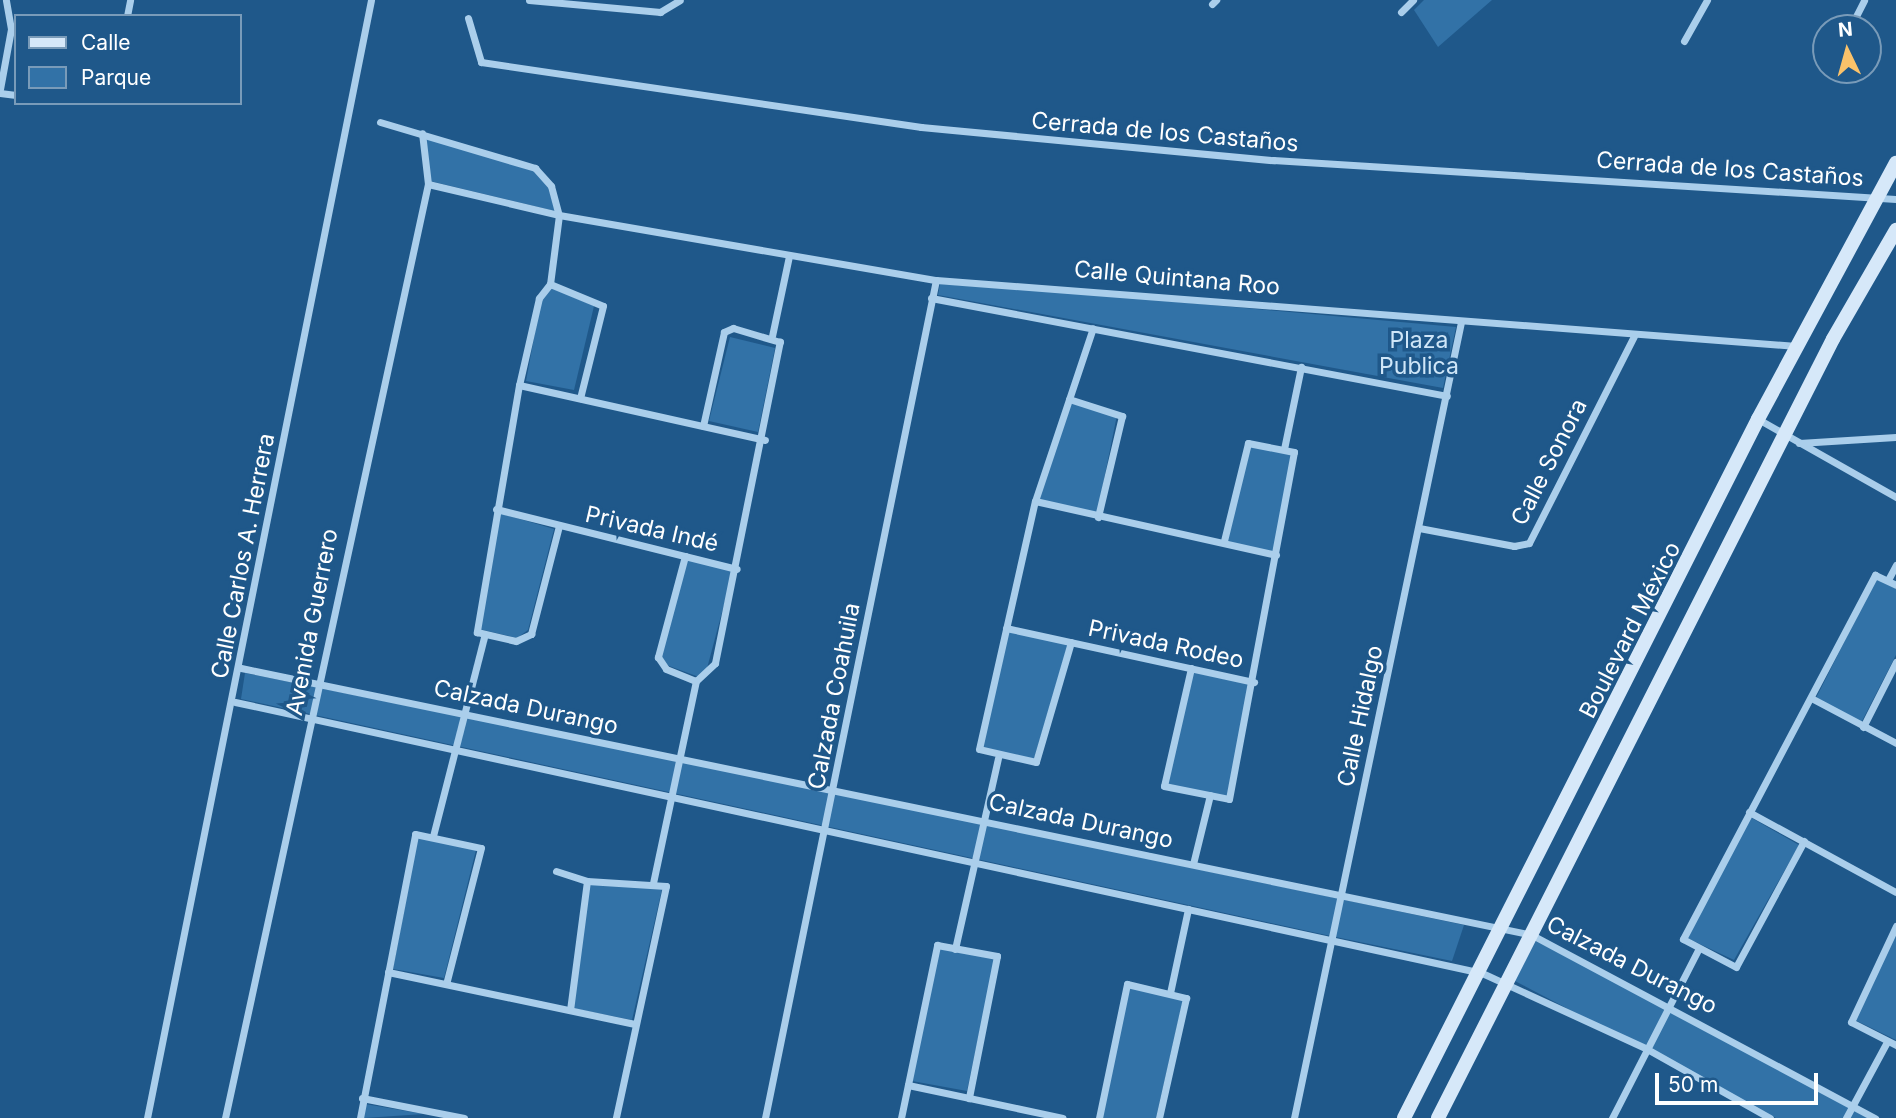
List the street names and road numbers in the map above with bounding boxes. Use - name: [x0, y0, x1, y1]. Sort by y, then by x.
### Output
- street label: Cerrada de los Castaños: [1030, 107, 1300, 157]
- street label: Cerrada de los Castaños: [1595, 146, 1865, 192]
- street label: Calle Quintana Roo: [1073, 255, 1281, 301]
- street label: Calle Sonora: [1505, 394, 1593, 530]
- street label: Calle Carlos A. Herrera: [206, 431, 280, 681]
- street label: Privada Indé: [583, 500, 721, 558]
- street label: Avenida Guerrero: [280, 526, 344, 718]
- street label: Boulevard México: [1574, 537, 1686, 723]
- street label: Calzada Coahuila: [802, 600, 866, 792]
- street label: Privada Rodeo: [1086, 614, 1246, 674]
- street label: Calle Hidalgo: [1332, 643, 1388, 789]
- street label: Calzada Durango: [431, 674, 621, 740]
- street label: Calzada Durango: [986, 788, 1176, 854]
- street label: Calzada Durango: [1542, 910, 1722, 1020]

